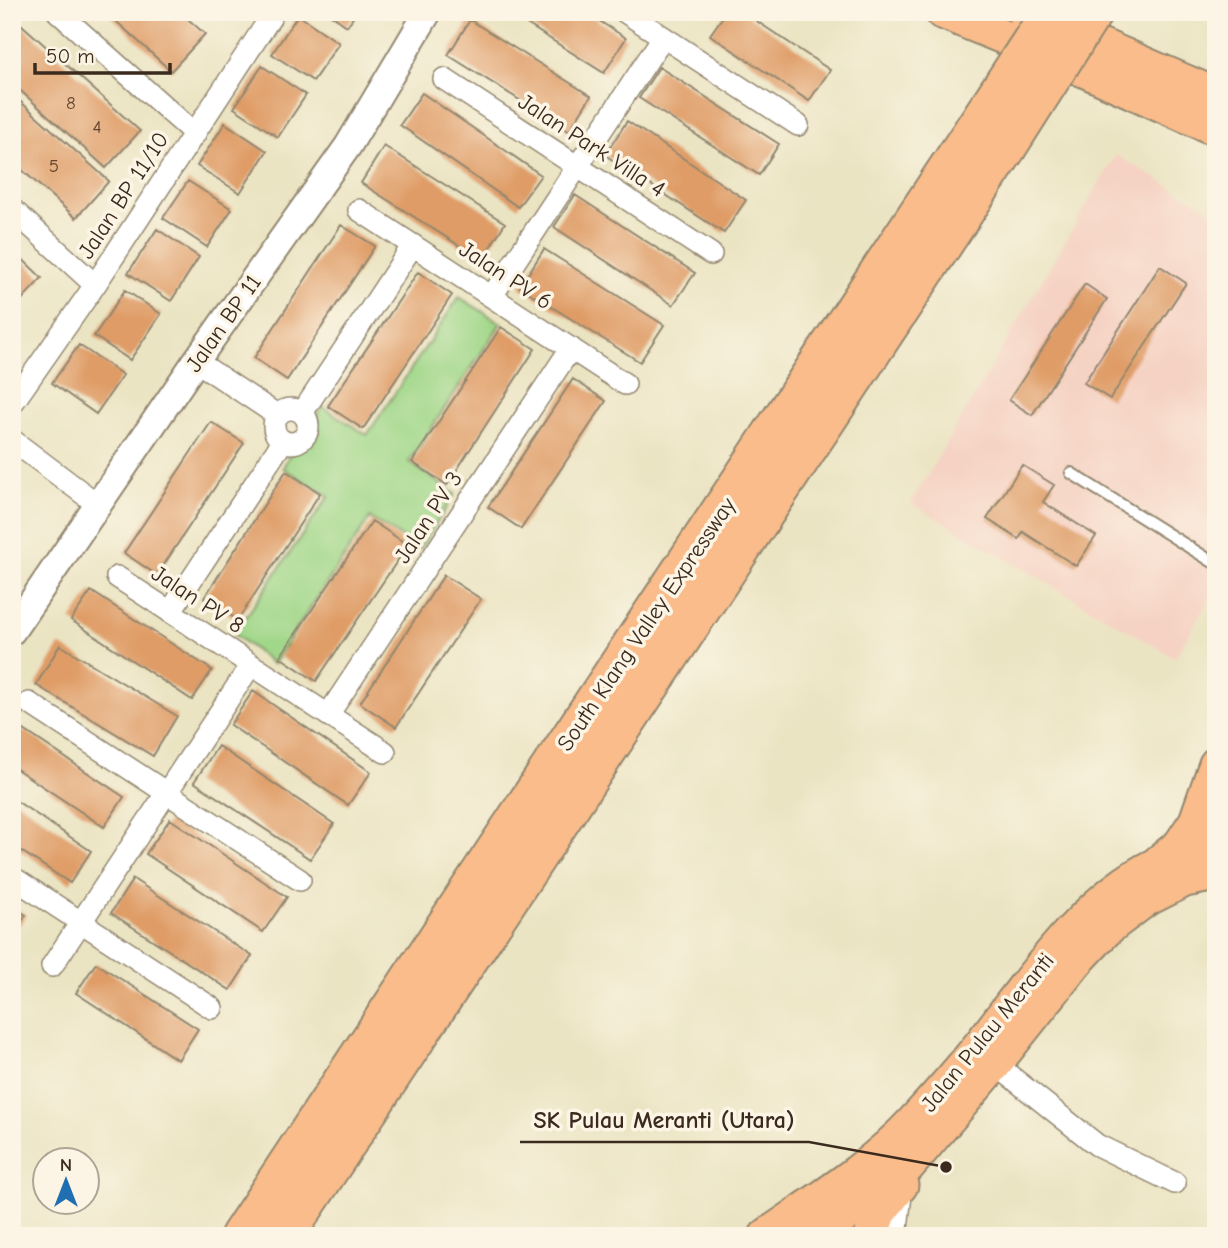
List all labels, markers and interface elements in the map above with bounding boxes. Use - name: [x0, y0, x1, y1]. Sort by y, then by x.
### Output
- scale bar: [35, 32, 170, 76]
- text: 50 m: [46, 44, 95, 68]
- street label: Jalan Park Villa 4: [513, 88, 670, 203]
- house number: 8: [66, 92, 76, 114]
- house number: 4: [92, 116, 102, 138]
- street label: Jalan BP 11/10: [72, 127, 174, 264]
- house number: 5: [49, 155, 59, 177]
- street label: Jalan PV 6: [454, 235, 557, 315]
- street label: Jalan BP 11: [180, 269, 267, 377]
- street label: Jalan PV 3: [389, 466, 468, 568]
- street label: South Klang Valley Expressway: [551, 492, 742, 756]
- street label: Jalan PV 8: [147, 560, 249, 639]
- street label: Jalan Pulau Meranti: [915, 947, 1060, 1117]
- callout: SK Pulau Meranti (Utara): [520, 1097, 809, 1142]
- text: SK Pulau Meranti (Utara): [533, 1106, 795, 1134]
- north arrow: [32, 1146, 102, 1216]
- text: N: [60, 1154, 72, 1176]

